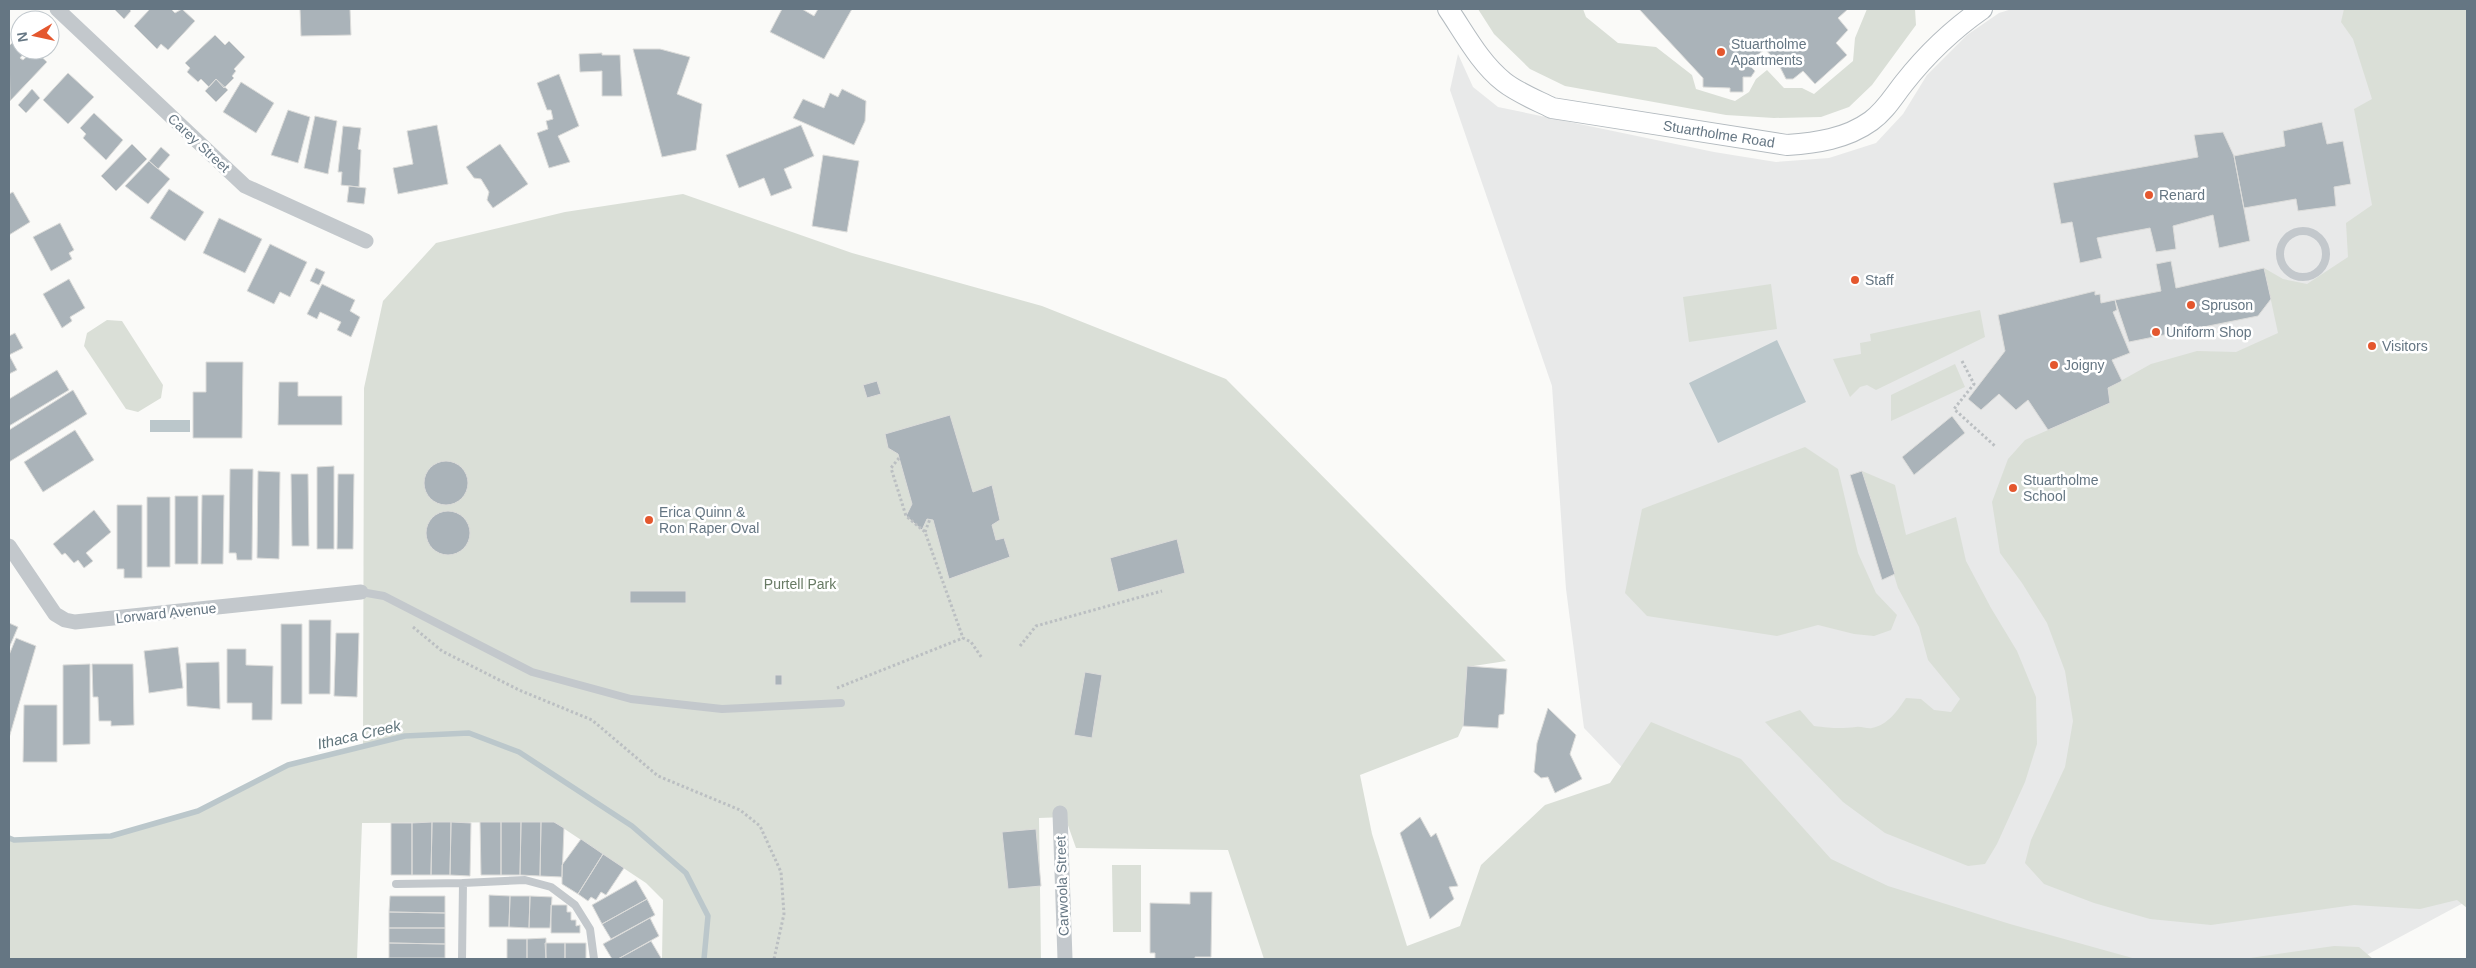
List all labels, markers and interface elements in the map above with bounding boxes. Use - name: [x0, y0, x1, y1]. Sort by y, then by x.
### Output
- north arrow: [10, 10, 60, 60]
- text: N: [13, 31, 31, 43]
- place label: Stuartholme Apartments: [1731, 36, 1807, 68]
- marker: Stuartholme Apartments: [1715, 46, 1727, 58]
- street label: Carey Street: [165, 110, 233, 176]
- street label: Stuartholme Road: [1662, 117, 1776, 151]
- place label: Renard: [2159, 187, 2205, 203]
- marker: Renard: [2143, 189, 2155, 201]
- place label: Staff: [1865, 272, 1894, 288]
- marker: Staff: [1849, 274, 1861, 286]
- place label: Spruson: [2201, 297, 2253, 313]
- marker: Spruson: [2185, 299, 2197, 311]
- place label: Uniform Shop: [2166, 324, 2252, 340]
- marker: Uniform Shop: [2150, 326, 2162, 338]
- place label: Visitors: [2382, 338, 2428, 354]
- marker: Visitors: [2366, 340, 2378, 352]
- place label: Joigny: [2064, 357, 2104, 373]
- marker: Joigny: [2048, 359, 2060, 371]
- place label: Stuartholme School: [2023, 472, 2099, 504]
- marker: Stuartholme School: [2007, 482, 2019, 494]
- place label: Erica Quinn & Ron Raper Oval: [659, 504, 759, 536]
- marker: Erica Quinn & Ron Raper Oval: [643, 514, 655, 526]
- park label: Purtell Park: [764, 576, 837, 592]
- street label: Lorward Avenue: [115, 600, 217, 626]
- water label: Ithaca Creek: [316, 716, 404, 752]
- street label: Carwoola Street: [1052, 835, 1072, 936]

